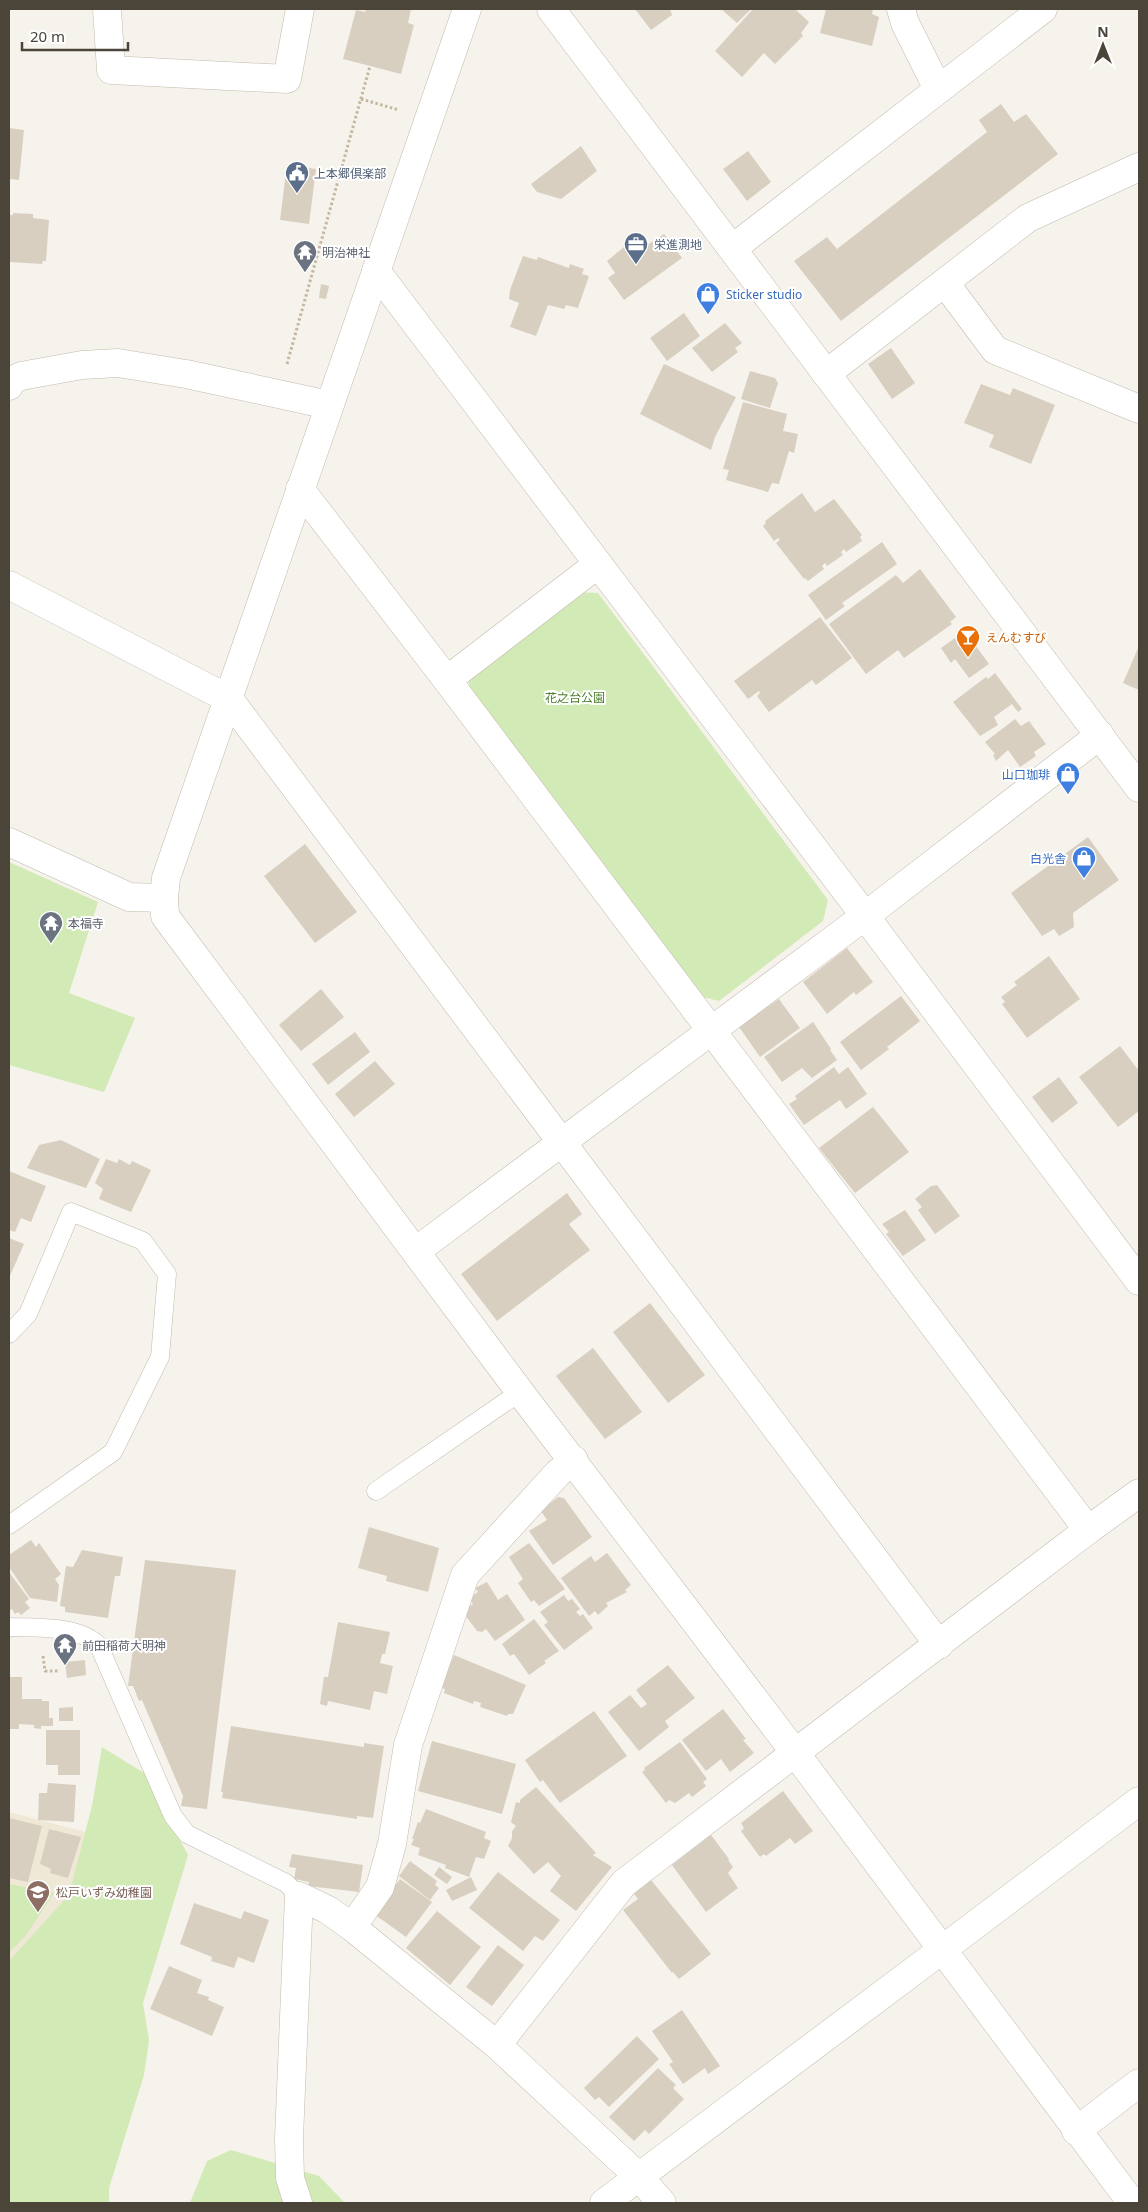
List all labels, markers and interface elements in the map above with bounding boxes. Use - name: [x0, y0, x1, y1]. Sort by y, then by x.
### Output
- scale bar: [22, 20, 129, 52]
- north arrow: [1078, 20, 1128, 70]
- text: N: [1097, 22, 1109, 41]
- text: 20 m: [30, 26, 65, 46]
- public building icon: 上本郷倶楽部: [284, 160, 310, 194]
- place label: 上本郷倶楽部: [314, 165, 386, 182]
- office icon: 栄進測地: [623, 231, 649, 265]
- place label: 栄進測地: [654, 236, 702, 253]
- temple icon: 明治神社: [292, 239, 318, 273]
- place label: 明治神社: [322, 244, 370, 261]
- shop icon: Sticker studio: [695, 281, 721, 315]
- place label: Sticker studio: [726, 286, 802, 303]
- bar icon: えんむすび: [955, 624, 981, 658]
- place label: えんむすび: [986, 629, 1046, 646]
- park label: 花之台公園: [545, 689, 605, 706]
- shop icon: 山口珈琲: [1055, 761, 1081, 795]
- place label: 山口珈琲: [1002, 766, 1050, 783]
- shop icon: 白光舎: [1071, 845, 1097, 879]
- place label: 白光舎: [1030, 850, 1066, 867]
- temple icon: 本福寺: [38, 910, 64, 944]
- place label: 本福寺: [68, 915, 104, 932]
- temple icon: 前田稲荷大明神: [52, 1632, 78, 1666]
- place label: 前田稲荷大明神: [82, 1637, 166, 1654]
- school or university icon: 松戸いずみ幼稚園: [25, 1879, 51, 1913]
- place label: 松戸いずみ幼稚園: [56, 1884, 152, 1901]

